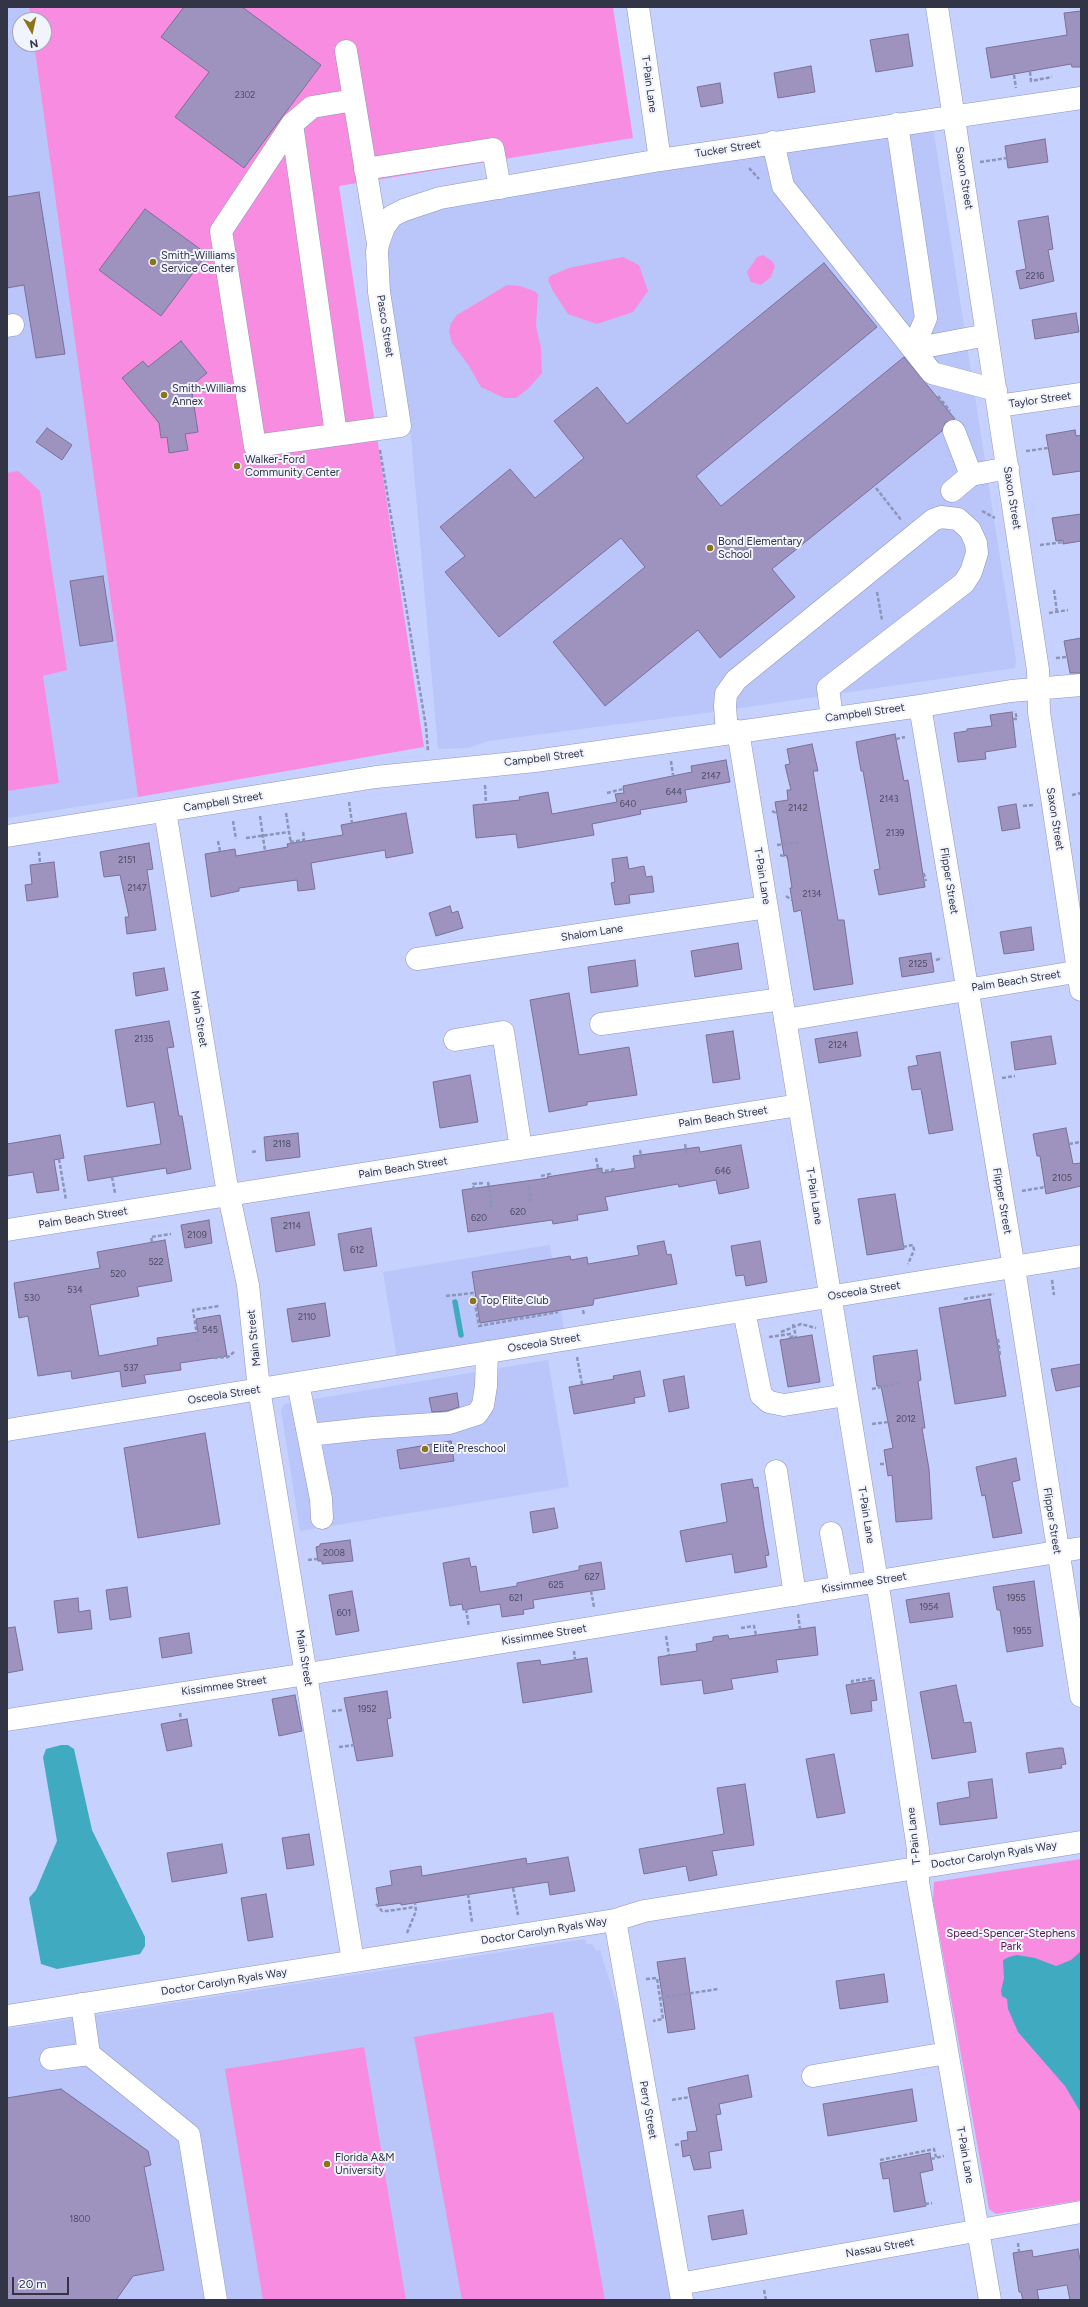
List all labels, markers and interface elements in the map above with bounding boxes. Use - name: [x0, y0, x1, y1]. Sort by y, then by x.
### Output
- north arrow: [12, 12, 52, 52]
- text: N: [29, 36, 39, 50]
- street label: T-Pain Lane: [638, 55, 660, 113]
- house number: 2302: [235, 90, 255, 100]
- street label: Tucker Street: [694, 137, 762, 161]
- street label: Saxon Street: [953, 146, 975, 210]
- place label: Smith-Williams Service Center: [161, 249, 235, 275]
- marker: Smith-Williams Service Center: [148, 257, 158, 267]
- house number: 2216: [1026, 271, 1044, 281]
- street label: Pasco Street: [374, 294, 396, 358]
- place label: Smith-Williams Annex: [172, 382, 246, 408]
- street label: Taylor Street: [1008, 389, 1072, 411]
- marker: Smith-Williams Annex: [159, 390, 169, 400]
- place label: Walker-Ford Community Center: [245, 453, 339, 479]
- marker: Walker-Ford Community Center: [232, 461, 242, 471]
- street label: Saxon Street: [1001, 466, 1023, 530]
- place label: Bond Elementary School: [718, 535, 802, 561]
- marker: Bond Elementary School: [705, 543, 715, 553]
- street label: Campbell Street: [824, 701, 906, 725]
- street label: Campbell Street: [503, 747, 585, 769]
- house number: 2147: [701, 771, 721, 781]
- house number: 644: [666, 787, 682, 797]
- street label: Saxon Street: [1044, 787, 1066, 851]
- street label: Campbell Street: [182, 789, 264, 815]
- house number: 2143: [879, 794, 899, 804]
- house number: 640: [620, 799, 636, 809]
- house number: 2142: [788, 803, 808, 813]
- house number: 2139: [886, 828, 904, 838]
- street label: T-Pain Lane: [751, 847, 773, 905]
- street label: Flipper Street: [937, 847, 961, 915]
- house number: 2151: [118, 855, 136, 865]
- house number: 2147: [127, 883, 147, 893]
- house number: 2134: [802, 889, 822, 899]
- street label: Shalom Lane: [560, 922, 624, 944]
- house number: 2125: [909, 959, 927, 969]
- street label: Palm Beach Street: [970, 967, 1062, 995]
- street label: Main Street: [188, 990, 210, 1048]
- house number: 2135: [135, 1034, 153, 1044]
- house number: 2124: [828, 1040, 848, 1050]
- street label: Palm Beach Street: [677, 1103, 769, 1131]
- house number: 2118: [273, 1139, 291, 1149]
- street label: Palm Beach Street: [357, 1154, 449, 1182]
- house number: 646: [715, 1166, 731, 1176]
- street label: T-Pain Lane: [803, 1167, 825, 1225]
- street label: Flipper Street: [990, 1167, 1014, 1235]
- house number: 2105: [1052, 1173, 1072, 1183]
- street label: Palm Beach Street: [37, 1204, 129, 1232]
- house number: 620: [510, 1207, 526, 1217]
- house number: 620: [471, 1213, 487, 1223]
- house number: 2114: [283, 1221, 301, 1231]
- house number: 2109: [187, 1230, 207, 1240]
- house number: 612: [350, 1245, 364, 1255]
- house number: 522: [148, 1257, 164, 1267]
- house number: 520: [110, 1269, 126, 1279]
- street label: Osceola Street: [827, 1279, 901, 1303]
- house number: 534: [67, 1285, 83, 1295]
- house number: 530: [24, 1293, 40, 1303]
- place label: Top Flite Club: [481, 1294, 549, 1308]
- marker: Top Flite Club: [468, 1296, 478, 1306]
- street label: Main Street: [244, 1309, 264, 1367]
- house number: 2110: [298, 1312, 316, 1322]
- house number: 545: [202, 1325, 218, 1335]
- street label: Osceola Street: [507, 1331, 581, 1355]
- house number: 537: [124, 1363, 138, 1373]
- street label: Osceola Street: [187, 1383, 261, 1407]
- house number: 2012: [896, 1414, 916, 1424]
- place label: Elite Preschool: [433, 1442, 506, 1456]
- marker: Elite Preschool: [420, 1444, 430, 1454]
- street label: T-Pain Lane: [855, 1486, 877, 1544]
- street label: Flipper Street: [1040, 1487, 1064, 1555]
- house number: 2008: [323, 1548, 345, 1558]
- street label: Kissimmee Street: [820, 1570, 908, 1596]
- house number: 627: [585, 1572, 599, 1582]
- house number: 625: [548, 1580, 564, 1590]
- house number: 621: [509, 1593, 523, 1603]
- house number: 1955: [1006, 1593, 1026, 1603]
- house number: 1954: [919, 1602, 939, 1612]
- house number: 601: [337, 1608, 351, 1618]
- street label: Kissimmee Street: [500, 1622, 588, 1648]
- house number: 1955: [1012, 1626, 1032, 1636]
- street label: Main Street: [293, 1629, 315, 1687]
- street label: Kissimmee Street: [180, 1673, 268, 1699]
- house number: 1952: [357, 1704, 377, 1714]
- street label: T-Pain Lane: [904, 1807, 924, 1865]
- street label: Doctor Carolyn Ryals Way: [930, 1839, 1058, 1871]
- street label: Doctor Carolyn Ryals Way: [480, 1915, 608, 1947]
- park label: Speed-Spencer-Stephens Park: [947, 1927, 1075, 1953]
- street label: Doctor Carolyn Ryals Way: [160, 1966, 288, 1998]
- street label: Perry Street: [636, 2080, 660, 2140]
- street label: T-Pain Lane: [954, 2126, 976, 2184]
- place label: Florida A&M University: [335, 2151, 395, 2177]
- marker: Florida A&M University: [322, 2159, 332, 2169]
- house number: 1800: [70, 2214, 90, 2224]
- street label: Nassau Street: [845, 2235, 915, 2261]
- scale bar: [14, 2269, 71, 2295]
- text: 20 m: [19, 2277, 47, 2291]

